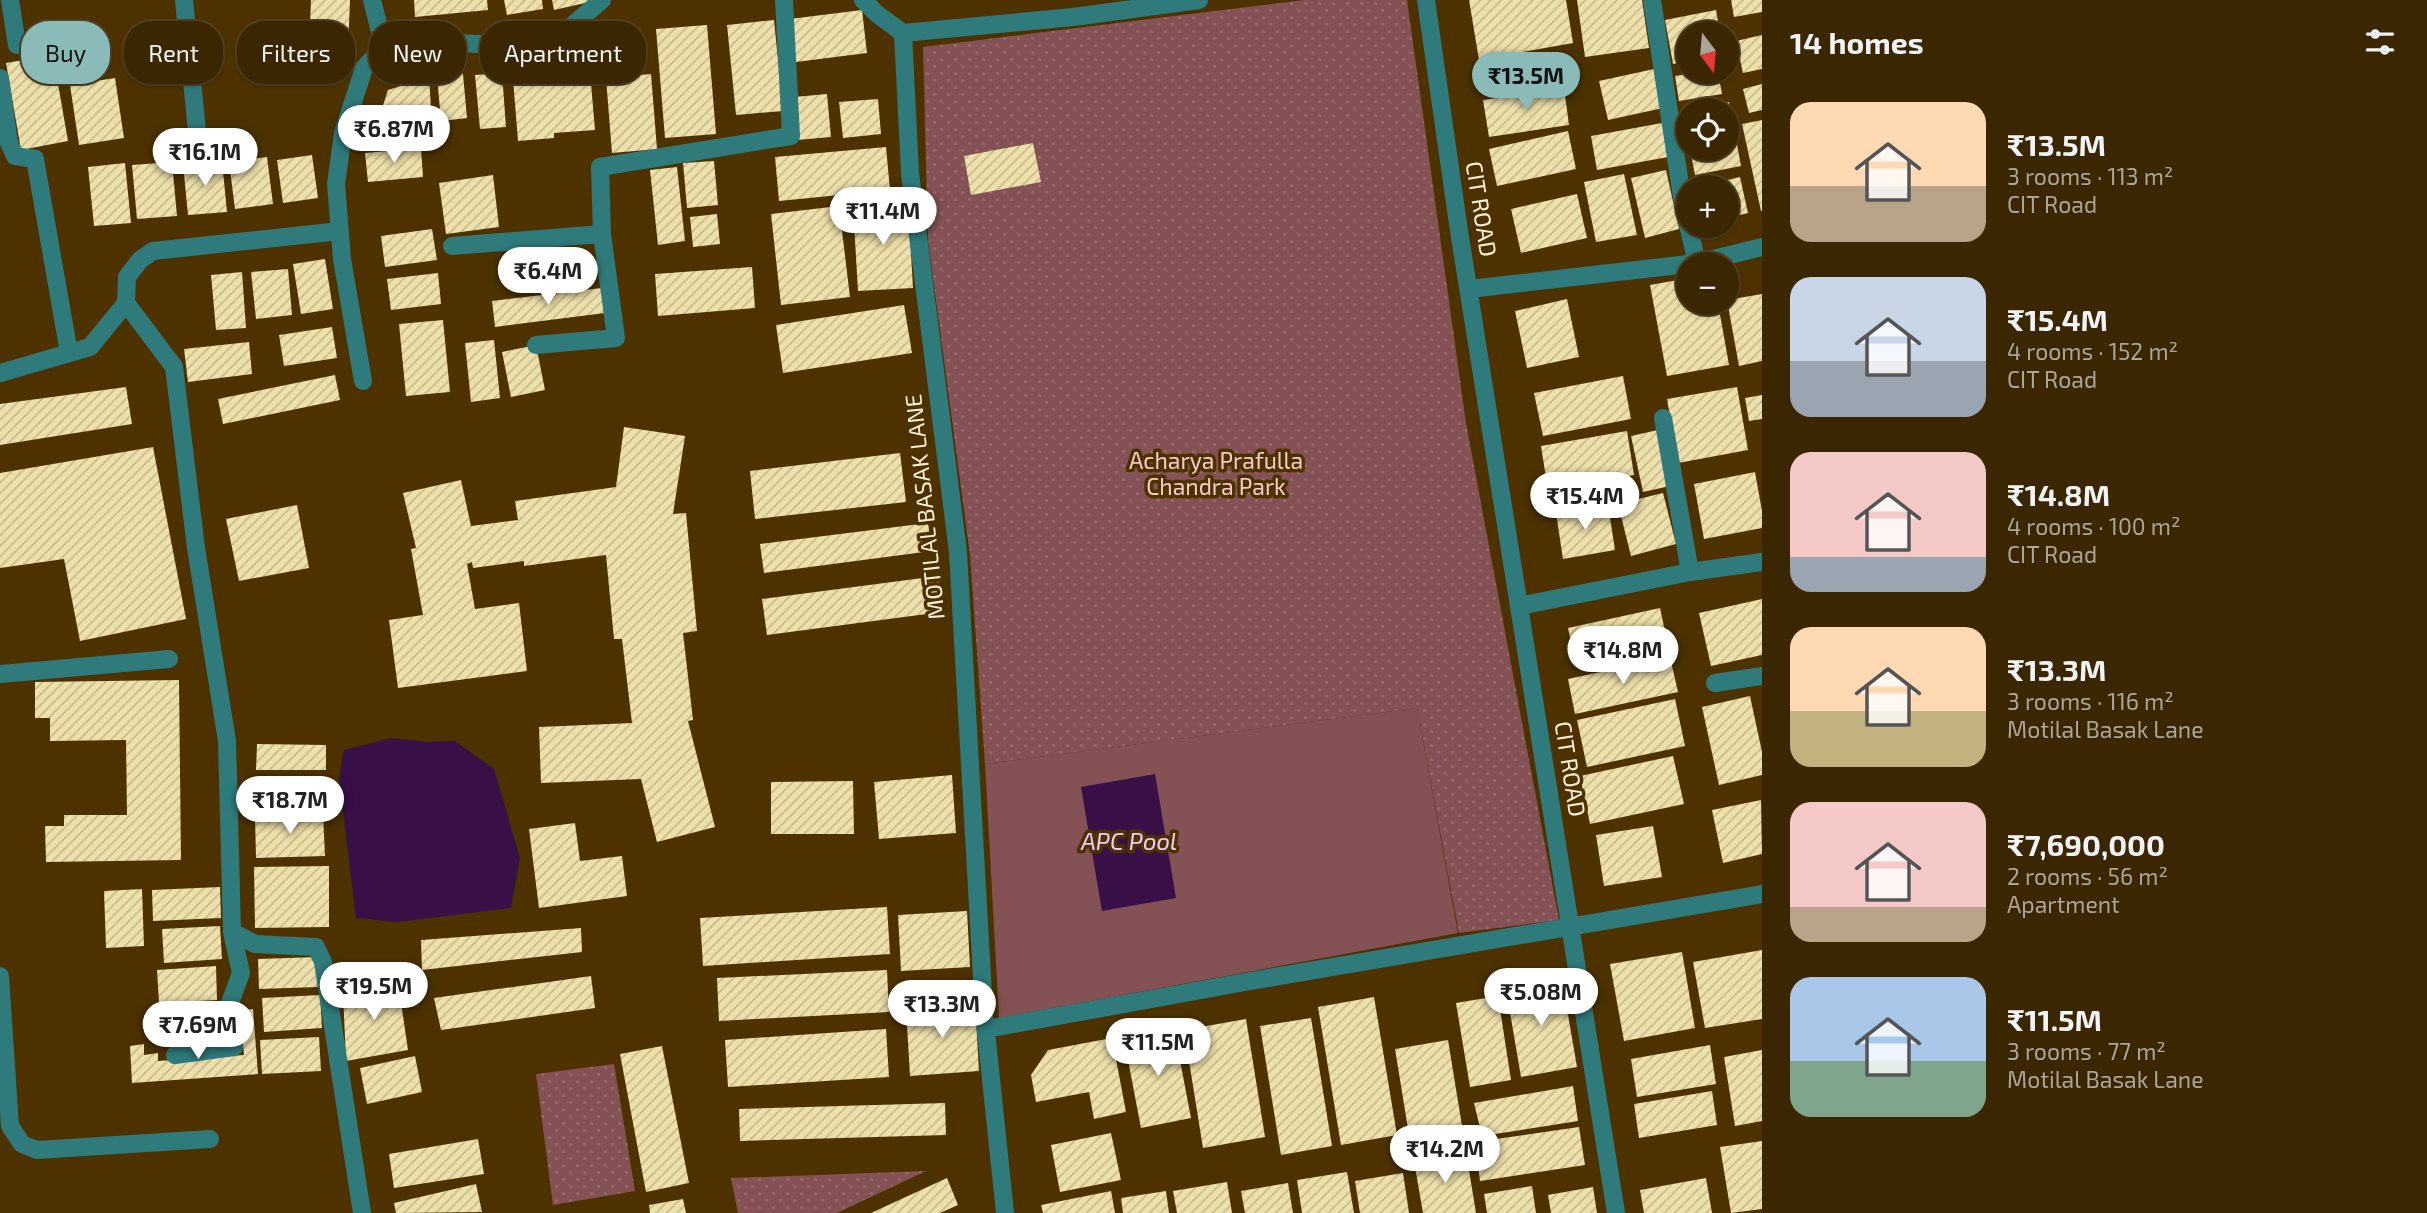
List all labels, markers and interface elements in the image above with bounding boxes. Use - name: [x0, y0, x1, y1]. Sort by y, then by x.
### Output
- chip: Buy: [21, 21, 110, 84]
- chip: Rent: [124, 21, 223, 84]
- chip: Filters: [237, 21, 355, 84]
- chip: New: [369, 21, 466, 84]
- chip: Apartment: [480, 21, 646, 84]
- north arrow: [1676, 21, 1740, 84]
- map controls: [1676, 21, 1739, 315]
- icon: filters: [2361, 23, 2399, 61]
- text: 14 homes: [1790, 24, 1924, 60]
- pin: ₹13.5M: [1469, 52, 1583, 112]
- text: ₹13.5M: [1488, 61, 1564, 89]
- button: locate: [1676, 98, 1739, 161]
- pin: ₹6.87M: [337, 106, 451, 165]
- text: ₹6.87M: [354, 114, 434, 142]
- text: ₹13.5M: [2007, 126, 2106, 162]
- pin: ₹16.1M: [148, 128, 262, 188]
- icon: home: [1846, 130, 1930, 214]
- text: ₹16.1M: [169, 137, 241, 165]
- street label: CIT ROAD: [1461, 159, 1503, 259]
- text: 3 rooms · 113 m²: [2007, 162, 2173, 190]
- button: +: [1676, 175, 1739, 238]
- pin: ₹11.4M: [826, 188, 940, 247]
- text: CIT Road: [2007, 190, 2097, 218]
- text: ₹11.4M: [846, 196, 920, 224]
- pin: ₹6.4M: [499, 247, 597, 307]
- button: −: [1676, 252, 1739, 315]
- text: ₹6.4M: [514, 256, 582, 284]
- text: ₹15.4M: [2007, 301, 2108, 337]
- icon: home: [1846, 305, 1930, 389]
- text: 4 rooms · 152 m²: [2007, 337, 2178, 365]
- text: CIT Road: [2007, 365, 2097, 393]
- street label: MOTILAL BASAK LANE: [898, 393, 950, 621]
- park label: Acharya Prafulla Chandra Park: [1129, 446, 1303, 500]
- pin: ₹15.4M: [1528, 472, 1642, 532]
- text: ₹14.8M: [2007, 476, 2110, 512]
- icon: home: [1846, 480, 1930, 564]
- text: ₹15.4M: [1546, 481, 1624, 509]
- text: 4 rooms · 100 m²: [2007, 512, 2181, 540]
- text: CIT Road: [2007, 540, 2097, 568]
- pin: ₹14.8M: [1566, 626, 1680, 686]
- text: ₹14.8M: [1583, 635, 1663, 663]
- text: ₹13.3M: [2007, 651, 2106, 687]
- icon: home: [1846, 655, 1930, 739]
- text: 3 rooms · 116 m²: [2007, 687, 2174, 715]
- text: Motilal Basak Lane: [2007, 715, 2204, 743]
- street label: CIT ROAD: [1550, 719, 1592, 819]
- pin: ₹18.7M: [233, 776, 347, 836]
- text: ₹18.7M: [252, 785, 328, 813]
- water label: APC Pool: [1080, 826, 1177, 855]
- text: ₹7,690,000: [2007, 826, 2165, 862]
- icon: home: [1846, 830, 1930, 914]
- text: 2 rooms · 56 m²: [2007, 862, 2168, 890]
- text: Apartment: [2007, 890, 2120, 918]
- pin: ₹19.5M: [317, 962, 431, 1022]
- pin: ₹5.08M: [1484, 968, 1598, 1028]
- text: ₹19.5M: [336, 971, 412, 999]
- text: ₹5.08M: [1500, 977, 1582, 1005]
- pin: ₹13.3M: [885, 981, 999, 1040]
- text: ₹13.3M: [904, 989, 980, 1017]
- text: ₹11.5M: [2007, 1001, 2102, 1037]
- pin: ₹7.69M: [141, 1002, 255, 1061]
- icon: home: [1846, 1005, 1930, 1089]
- text: ₹7.69M: [159, 1010, 237, 1038]
- pin: ₹11.5M: [1101, 1018, 1215, 1078]
- text: ₹11.5M: [1122, 1027, 1194, 1055]
- text: 3 rooms · 77 m²: [2007, 1037, 2166, 1065]
- text: Motilal Basak Lane: [2007, 1065, 2204, 1093]
- pin: ₹14.2M: [1388, 1126, 1502, 1185]
- text: ₹14.2M: [1406, 1134, 1484, 1162]

